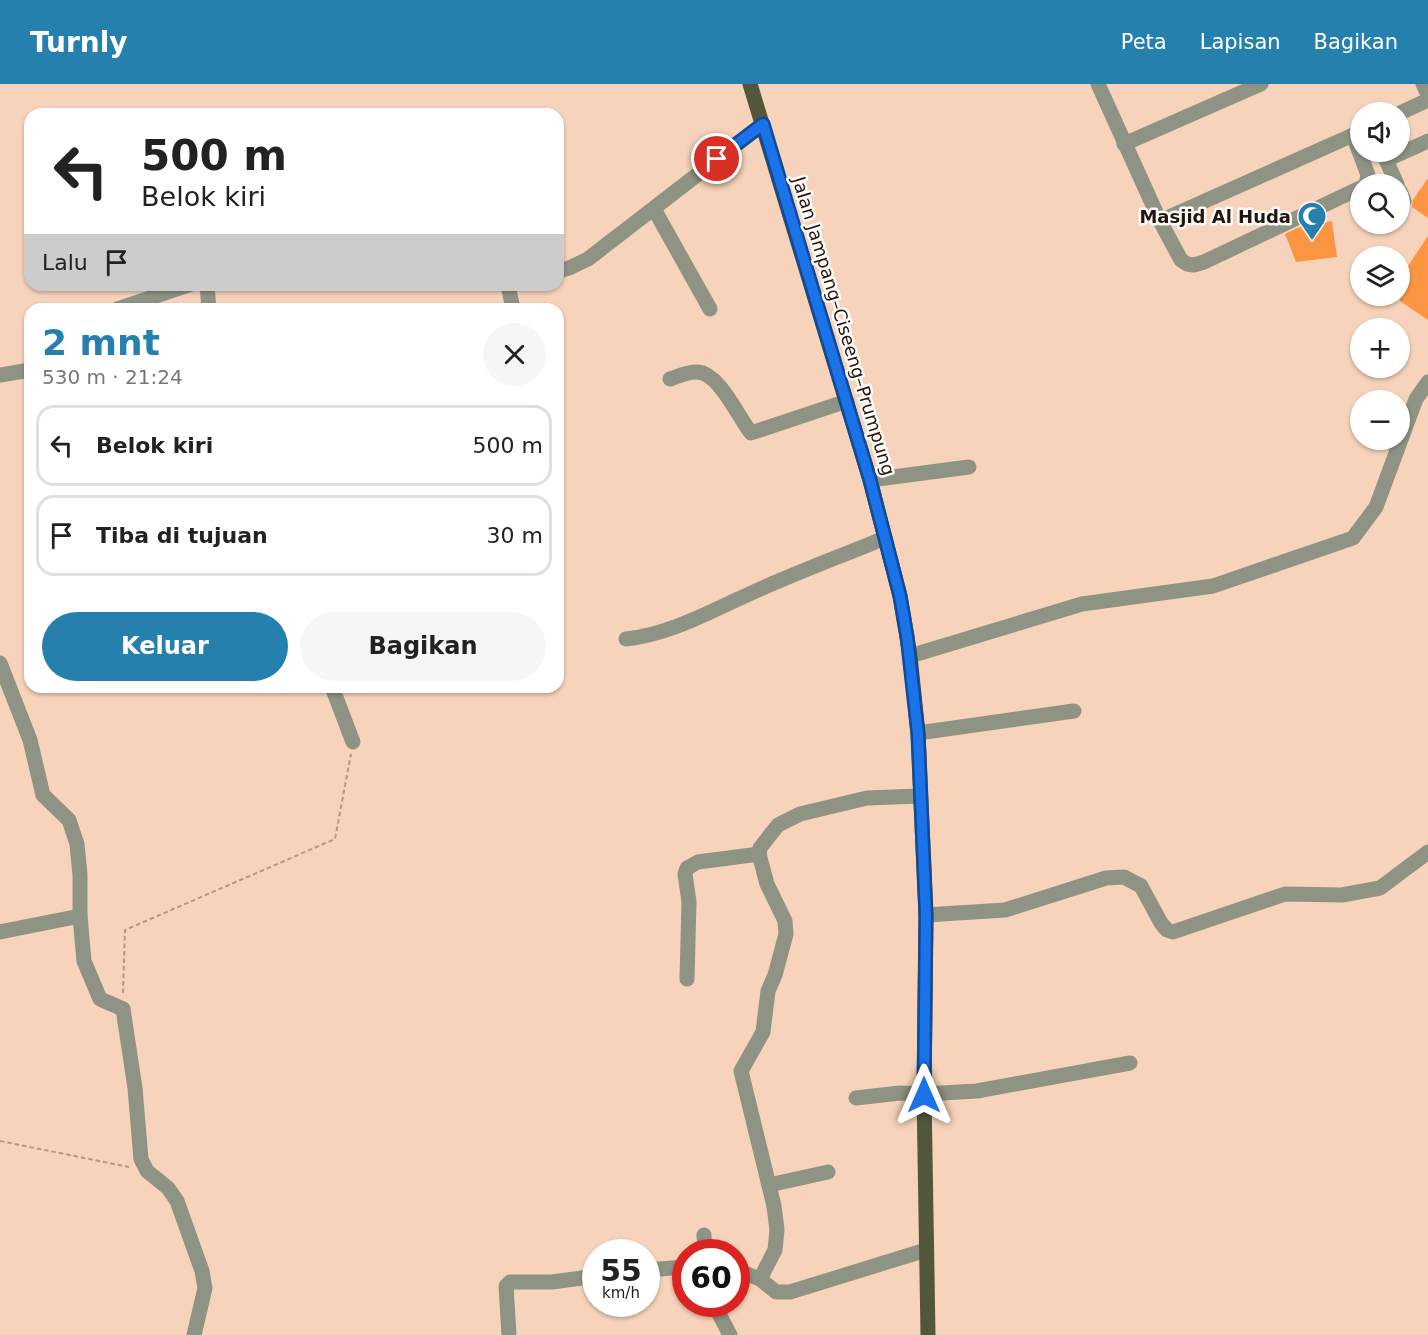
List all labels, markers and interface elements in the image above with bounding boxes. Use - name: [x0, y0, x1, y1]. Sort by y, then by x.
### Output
- text: Turnly: [30, 26, 128, 59]
- text: Peta: [1121, 30, 1167, 54]
- text: Lapisan: [1200, 30, 1281, 54]
- text: Bagikan: [1314, 30, 1398, 54]
- map controls: [1350, 102, 1410, 450]
- button: sound: [1350, 102, 1410, 162]
- text: 500 m: [141, 131, 287, 180]
- icon: left: [42, 132, 120, 210]
- pin: [691, 133, 742, 184]
- icon: arrive: [700, 142, 733, 175]
- street label: Jalan Jampang–Ciseeng–Prumpung: [788, 173, 900, 478]
- button: search: [1350, 174, 1410, 234]
- text: Belok kiri: [141, 181, 266, 212]
- mosque icon: Masjid Al Huda: [1296, 200, 1328, 242]
- place label: Masjid Al Huda: [1139, 206, 1291, 227]
- icon: arrive: [100, 246, 133, 279]
- button: layers: [1350, 246, 1410, 306]
- text: Lalu: [42, 250, 88, 275]
- button: +: [1350, 318, 1410, 378]
- text: 2 mnt: [42, 322, 160, 363]
- button: close: [483, 323, 546, 386]
- text: 530 m · 21:24: [42, 365, 183, 389]
- button: −: [1350, 390, 1410, 450]
- icon: left: [45, 429, 78, 462]
- text: Belok kiri: [96, 433, 213, 458]
- text: 500 m: [473, 433, 543, 458]
- icon: arrive: [45, 519, 78, 552]
- text: Tiba di tujuan: [96, 523, 268, 548]
- text: 30 m: [487, 523, 543, 548]
- button: Keluar: [42, 612, 288, 681]
- button: Bagikan: [300, 612, 546, 681]
- position arrow: [892, 1063, 956, 1127]
- speed limit sign: 60: [672, 1239, 750, 1317]
- text: 55: [600, 1253, 642, 1288]
- text: km/h: [602, 1284, 640, 1302]

